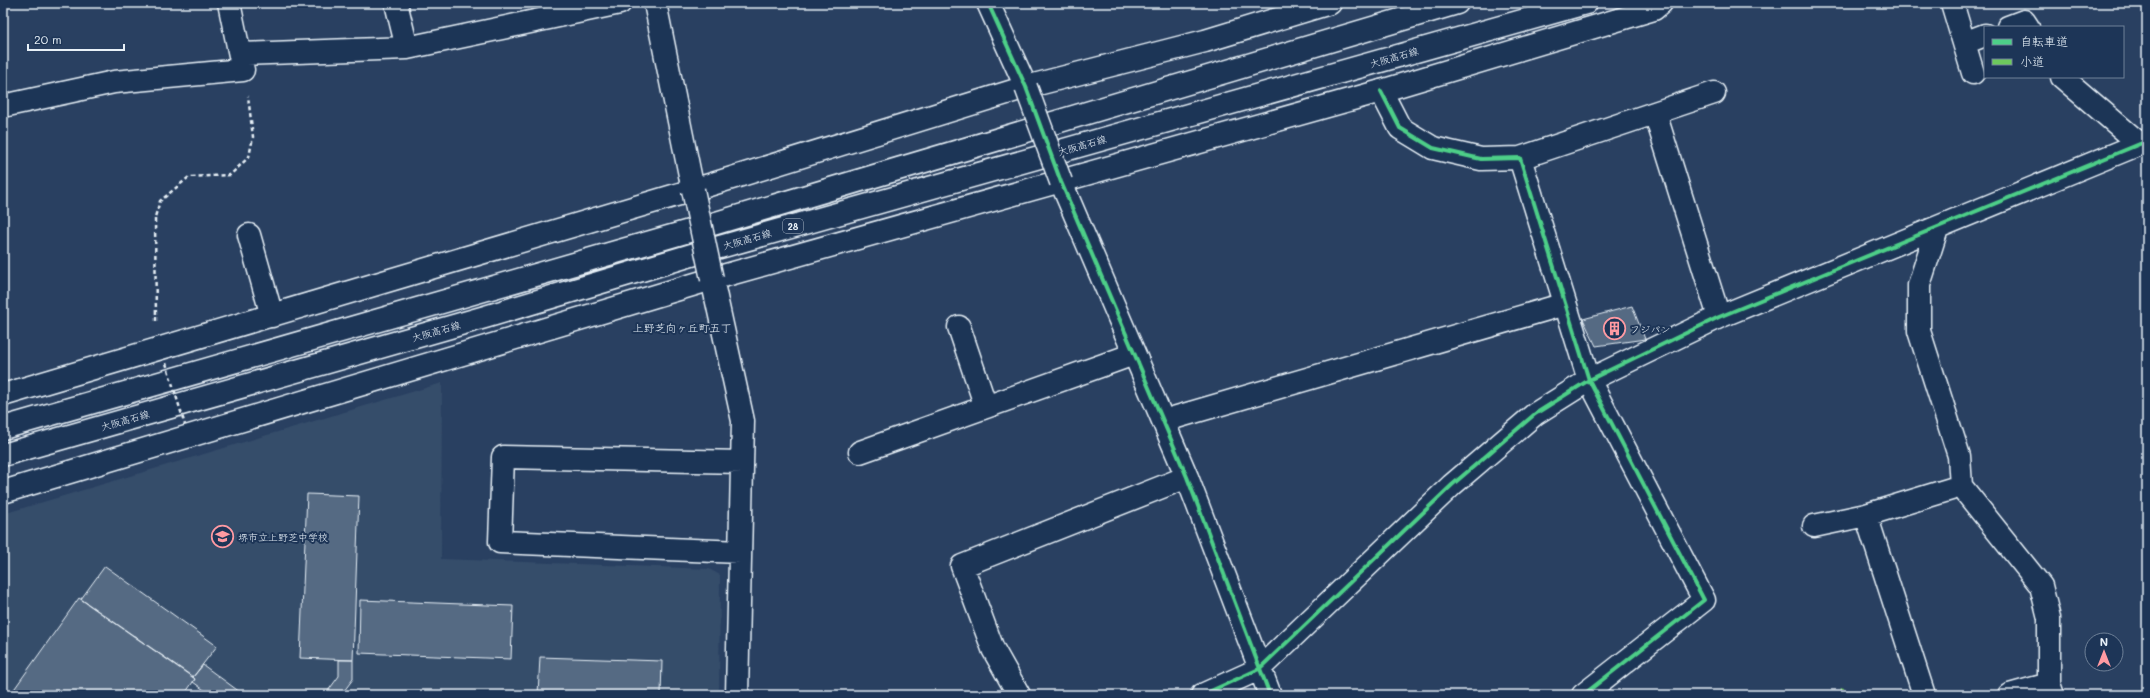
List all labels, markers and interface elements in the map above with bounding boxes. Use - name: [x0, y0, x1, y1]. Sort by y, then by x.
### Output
- scale bar: [28, 26, 124, 52]
- legend: [1984, 26, 2124, 78]
- text: 20 m: [34, 31, 62, 47]
- text: 自転車道: [2020, 33, 2068, 49]
- street label: 大阪高石線: [1368, 43, 1420, 71]
- text: 小道: [2020, 53, 2044, 69]
- street label: 大阪高石線: [1056, 131, 1108, 159]
- road number: 28: [783, 219, 803, 233]
- street label: 大阪高石線: [721, 225, 773, 253]
- building icon: フジパン: [1601, 316, 1627, 342]
- street label: 大阪高石線: [410, 317, 462, 345]
- district label: 上野芝向ヶ丘町五丁: [633, 320, 732, 335]
- place label: フジパン: [1630, 322, 1670, 336]
- street label: 大阪高石線: [99, 406, 151, 434]
- school or university icon: 堺市立上野芝中学校: [209, 524, 235, 550]
- place label: 堺市立上野芝中学校: [238, 530, 328, 544]
- north arrow: [2084, 632, 2124, 672]
- text: N: [2100, 634, 2108, 649]

